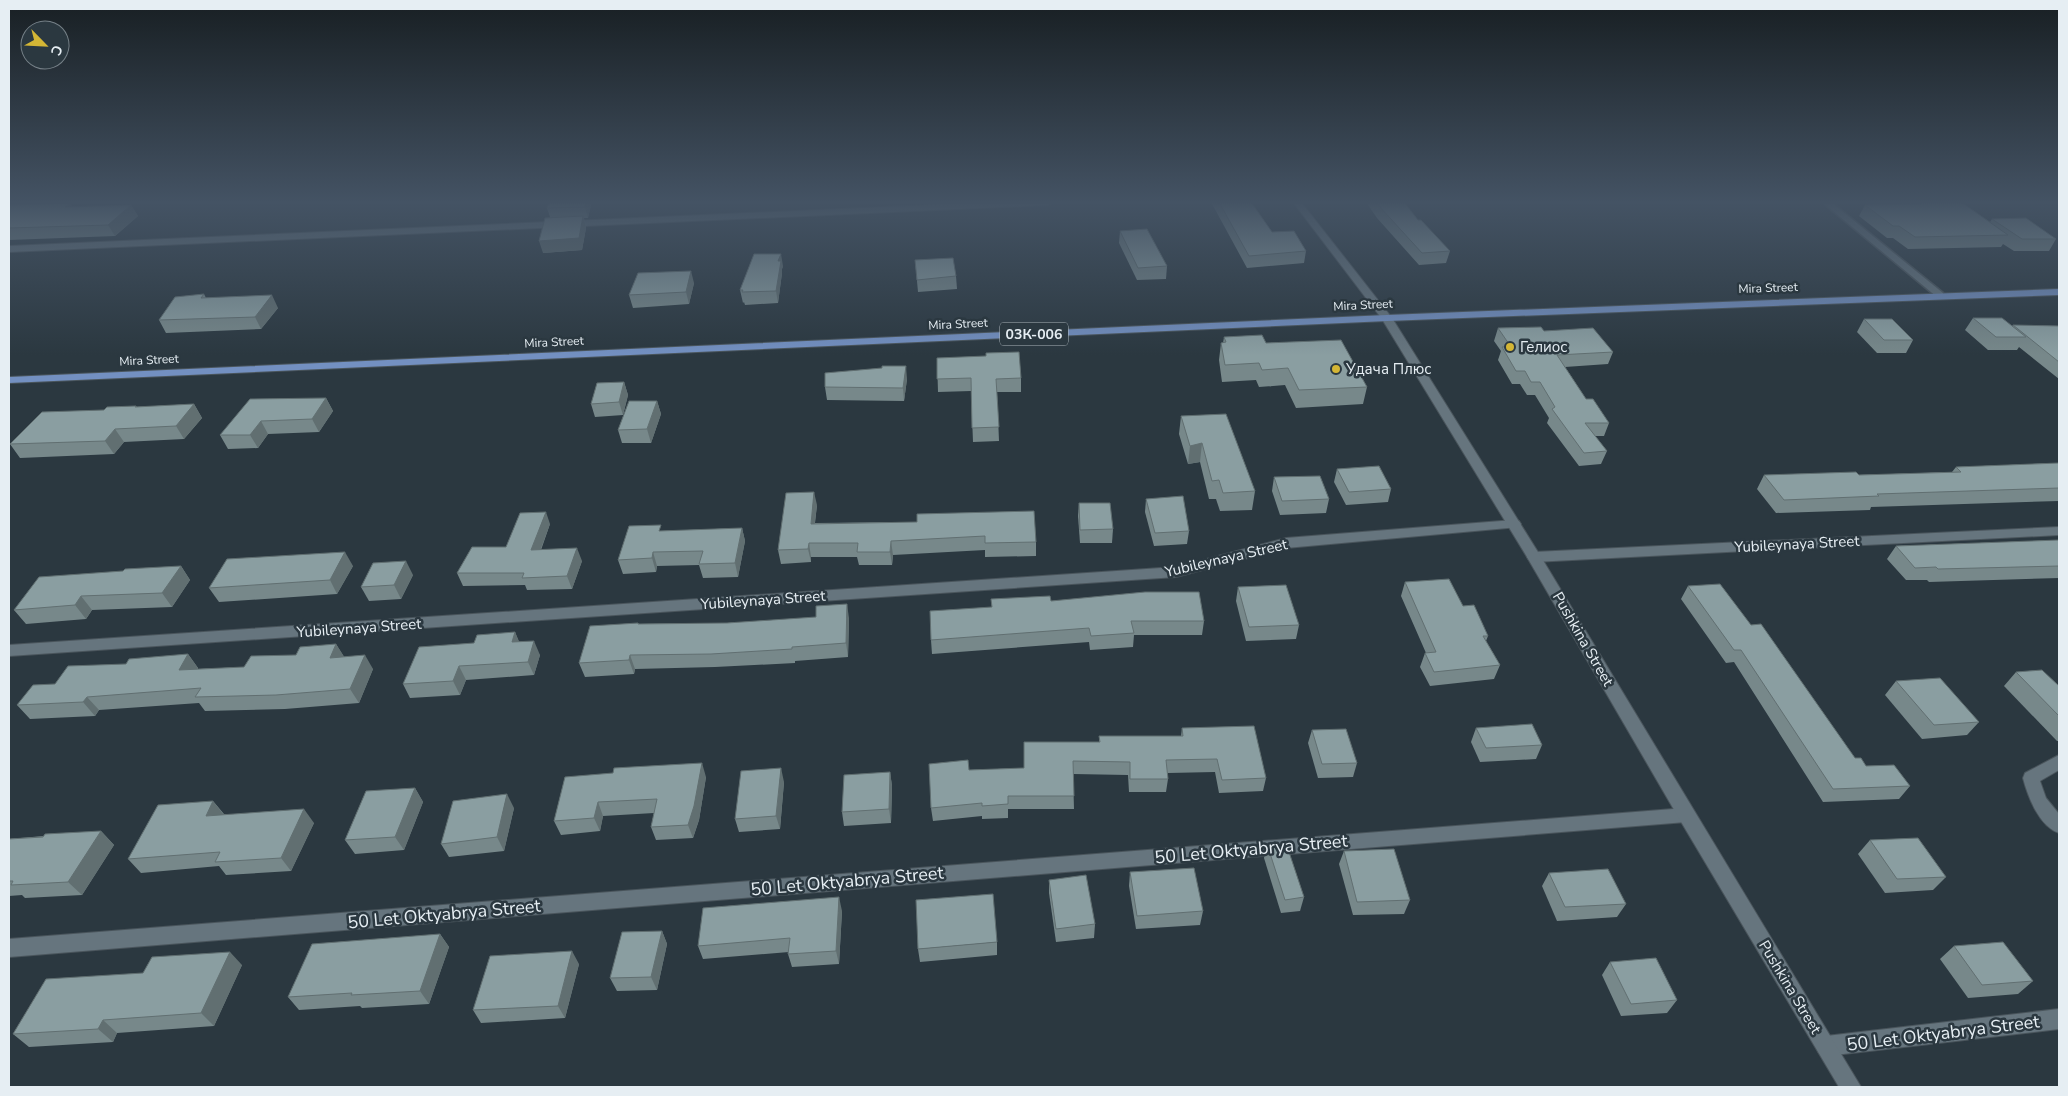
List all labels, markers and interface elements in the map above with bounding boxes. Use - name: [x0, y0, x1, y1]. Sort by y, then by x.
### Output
- north arrow: [20, 20, 70, 70]
- text: С: [46, 42, 67, 59]
- street label: Mira Street: [1738, 279, 1799, 297]
- street label: Mira Street: [1333, 295, 1394, 315]
- street label: Mira Street: [928, 314, 989, 334]
- road number: 03К-006: [1000, 322, 1068, 346]
- street label: Mira Street: [524, 332, 585, 352]
- place label: Гелиос: [1520, 337, 1567, 357]
- marker: Гелиос: [1504, 341, 1516, 353]
- street label: Mira Street: [119, 350, 180, 370]
- place label: Удача Плюс: [1345, 359, 1431, 379]
- marker: Удача Плюс: [1330, 363, 1342, 375]
- street label: Yubileynaya Street: [1733, 531, 1861, 557]
- street label: Yubileynaya Street: [1162, 534, 1290, 582]
- street label: Yubileynaya Street: [699, 586, 827, 614]
- street label: Pushkina Street: [1548, 588, 1618, 690]
- street label: Yubileynaya Street: [295, 614, 423, 642]
- street label: 50 Let Oktyabrya Street: [1153, 829, 1349, 869]
- street label: 50 Let Oktyabrya Street: [749, 861, 945, 901]
- street label: 50 Let Oktyabrya Street: [346, 894, 542, 934]
- street label: Pushkina Street: [1754, 937, 1826, 1038]
- street label: 50 Let Oktyabrya Street: [1845, 1009, 2041, 1057]

